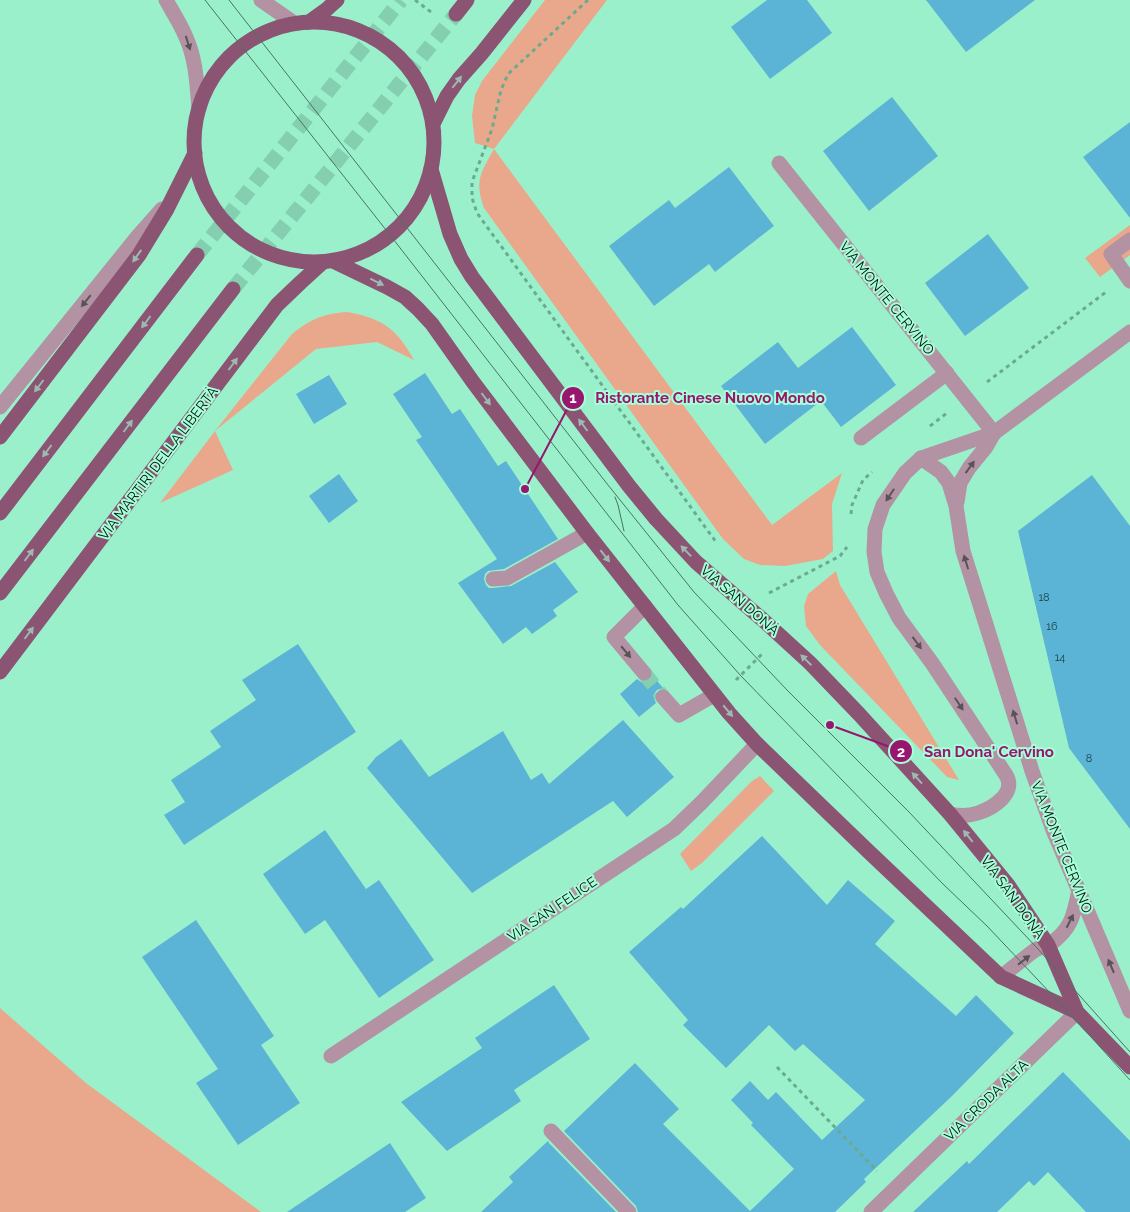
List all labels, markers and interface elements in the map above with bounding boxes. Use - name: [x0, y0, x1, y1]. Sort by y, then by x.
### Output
- one-way arrow: [184, 36, 192, 51]
- one-way arrow: [452, 76, 463, 89]
- street label: VIA MONTE CERVINO: [836, 238, 938, 358]
- one-way arrow: [132, 249, 142, 263]
- one-way arrow: [370, 278, 384, 286]
- one-way arrow: [80, 294, 91, 307]
- one-way arrow: [140, 315, 151, 328]
- one-way arrow: [228, 357, 238, 371]
- one-way arrow: [34, 379, 44, 393]
- street label: VIA MARTIRI DELLA LIBERTÀ: [94, 382, 221, 543]
- callout: Ristorante Cinese Nuovo Mondo: [560, 383, 835, 413]
- text: 1: [569, 389, 577, 407]
- text: Ristorante Cinese Nuovo Mondo: [595, 389, 825, 407]
- one-way arrow: [481, 392, 491, 406]
- one-way arrow: [123, 419, 134, 432]
- one-way arrow: [578, 419, 589, 432]
- one-way arrow: [42, 444, 53, 457]
- one-way arrow: [965, 460, 975, 474]
- one-way arrow: [885, 488, 895, 501]
- one-way arrow: [680, 545, 692, 557]
- one-way arrow: [24, 548, 35, 561]
- one-way arrow: [600, 549, 611, 562]
- one-way arrow: [961, 554, 969, 569]
- street label: VIA SAN DONÀ: [698, 561, 783, 639]
- house number: 18: [1038, 591, 1050, 604]
- house number: 16: [1046, 620, 1058, 633]
- one-way arrow: [24, 627, 35, 640]
- one-way arrow: [912, 636, 922, 650]
- one-way arrow: [621, 645, 632, 658]
- house number: 14: [1055, 651, 1065, 664]
- one-way arrow: [800, 654, 812, 666]
- one-way arrow: [954, 697, 964, 711]
- one-way arrow: [722, 705, 733, 718]
- one-way arrow: [1010, 709, 1018, 724]
- callout: San Dona' Cervino: [889, 736, 1064, 766]
- text: 2: [897, 743, 905, 761]
- text: San Dona' Cervino: [924, 743, 1054, 761]
- house number: 8: [1086, 752, 1092, 765]
- one-way arrow: [911, 773, 923, 785]
- street label: VIA MONTE CERVINO: [1028, 779, 1096, 915]
- one-way arrow: [962, 830, 973, 843]
- street label: VIA SAN DONÀ: [978, 852, 1050, 942]
- street label: VIA SAN FELICE: [504, 873, 600, 945]
- one-way arrow: [1066, 914, 1074, 929]
- one-way arrow: [1017, 954, 1030, 965]
- one-way arrow: [1107, 958, 1115, 973]
- street label: VIA CRODA ALTA: [941, 1056, 1031, 1144]

